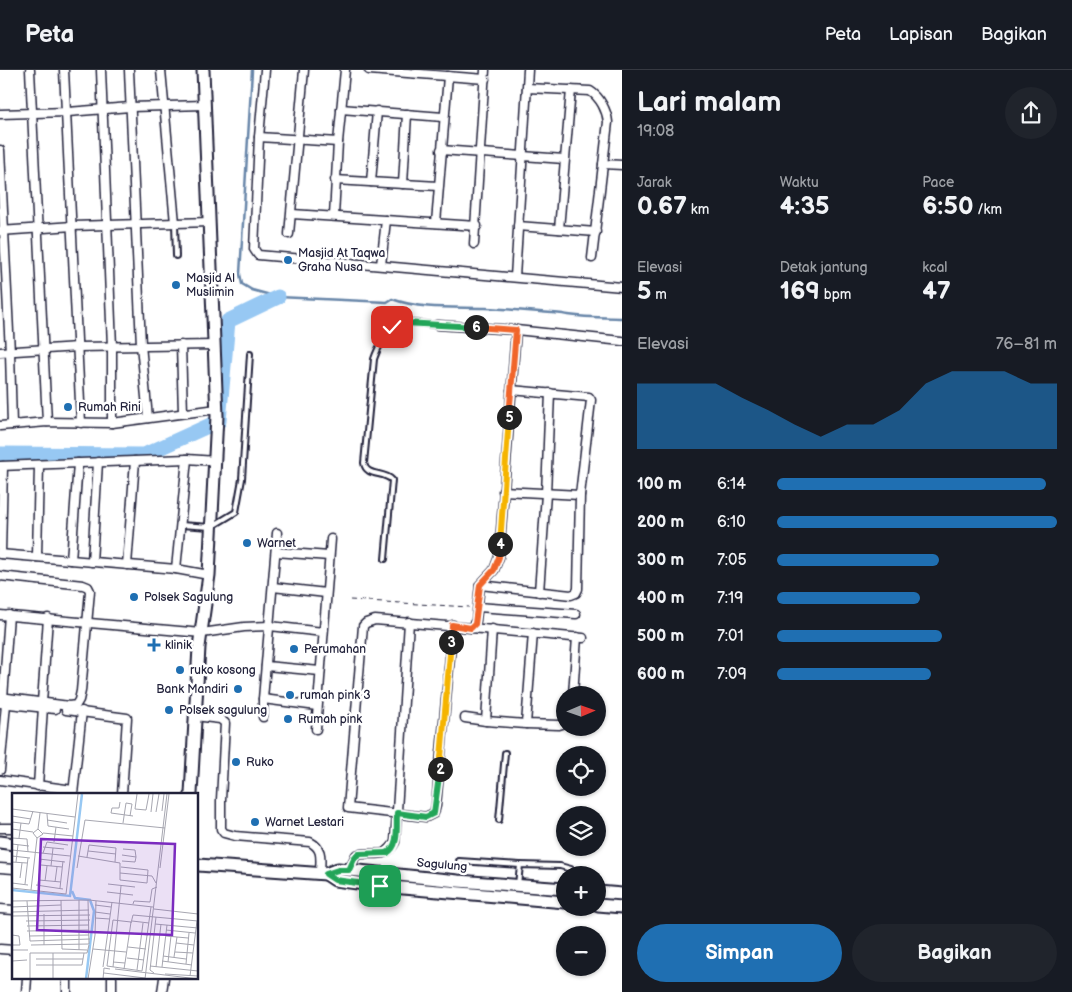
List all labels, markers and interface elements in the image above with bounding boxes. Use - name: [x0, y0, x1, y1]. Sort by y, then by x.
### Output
- text: Peta: [25, 20, 74, 49]
- text: Peta: [825, 24, 861, 45]
- text: Lapisan: [889, 24, 953, 45]
- text: Bagikan: [981, 24, 1047, 45]
- text: Lari malam: [637, 86, 781, 119]
- button: share: [1005, 87, 1057, 139]
- text: 19:08: [637, 122, 674, 141]
- text: Jarak: [637, 174, 672, 191]
- text: Waktu: [780, 174, 819, 191]
- text: Pace: [922, 174, 954, 191]
- text: 0.67: [637, 191, 687, 222]
- text: 4:35: [780, 191, 829, 222]
- text: 6:50: [922, 191, 973, 222]
- text: km: [687, 201, 709, 218]
- text: /km: [973, 201, 1002, 218]
- place label: Masjid At Taqwa Graha Nusa: [298, 246, 385, 275]
- marker: Masjid At Taqwa Graha Nusa: [282, 254, 294, 266]
- text: Elevasi: [637, 259, 682, 276]
- text: Detak jantung: [780, 259, 868, 276]
- text: kcal: [922, 259, 947, 276]
- place label: Masjid Al Muslimin: [186, 271, 235, 300]
- text: 5: [637, 276, 651, 307]
- text: 169: [780, 276, 820, 307]
- text: 47: [922, 276, 951, 307]
- marker: Masjid Al Muslimin: [170, 279, 182, 291]
- text: m: [651, 286, 667, 303]
- text: bpm: [820, 286, 851, 303]
- pin: [371, 306, 413, 348]
- icon: check: [378, 313, 406, 341]
- pin: 6: [464, 314, 488, 340]
- text: 6: [472, 319, 481, 336]
- text: Elevasi: [637, 335, 689, 354]
- text: 76–81 m: [996, 335, 1057, 354]
- place label: Rumah Rini: [78, 400, 141, 415]
- marker: Rumah Rini: [62, 401, 74, 413]
- pin: 5: [496, 404, 522, 430]
- text: 5: [505, 409, 514, 426]
- text: 100 m: [637, 475, 682, 494]
- text: 6:14: [717, 475, 746, 494]
- text: 200 m: [637, 513, 684, 532]
- text: 6:10: [717, 513, 746, 532]
- pin: 4: [488, 532, 512, 556]
- place label: Warnet: [257, 536, 296, 551]
- text: 4: [496, 536, 505, 553]
- marker: Warnet: [241, 537, 253, 549]
- text: 300 m: [637, 551, 684, 570]
- text: 7:05: [717, 551, 747, 570]
- text: 400 m: [637, 589, 684, 608]
- text: 7:19: [717, 589, 744, 608]
- place label: Polsek Sagulung: [144, 590, 233, 605]
- marker: Polsek Sagulung: [128, 591, 140, 603]
- text: 500 m: [637, 627, 684, 646]
- text: 7:01: [717, 627, 744, 646]
- pin: 3: [438, 630, 464, 654]
- text: 3: [447, 634, 456, 651]
- marker: klinik: [147, 638, 161, 652]
- place label: klinik: [165, 638, 192, 653]
- place label: Perumahan: [304, 642, 366, 657]
- marker: Perumahan: [288, 643, 300, 655]
- place label: ruko kosong: [190, 663, 256, 678]
- marker: ruko kosong: [174, 664, 186, 676]
- text: 600 m: [637, 665, 685, 684]
- text: 7:09: [717, 665, 747, 684]
- place label: Bank Mandiri: [156, 682, 228, 697]
- marker: Bank Mandiri: [232, 683, 244, 695]
- north arrow: [556, 686, 606, 736]
- map controls: [556, 686, 606, 976]
- place label: rumah pink 3: [300, 688, 371, 703]
- marker: rumah pink 3: [284, 689, 296, 701]
- place label: Polsek sagulung: [179, 703, 267, 718]
- marker: Polsek sagulung: [163, 704, 175, 716]
- place label: Rumah pink: [298, 712, 362, 727]
- marker: Rumah pink: [282, 713, 294, 725]
- button: locate: [556, 746, 606, 796]
- place label: Ruko: [246, 755, 274, 770]
- marker: Ruko: [230, 756, 242, 768]
- pin: 2: [428, 756, 452, 782]
- text: 2: [436, 761, 445, 778]
- inset map: [12, 793, 199, 980]
- button: layers: [556, 806, 606, 856]
- place label: Warnet Lestari: [265, 815, 344, 830]
- marker: Warnet Lestari: [249, 816, 261, 828]
- street label: Sagulung: [416, 855, 468, 875]
- pin: [359, 865, 401, 907]
- button: +: [556, 866, 606, 916]
- icon: arrive: [366, 872, 394, 900]
- button: Simpan: [637, 924, 842, 982]
- button: Bagikan: [852, 924, 1057, 982]
- button: −: [556, 926, 606, 976]

